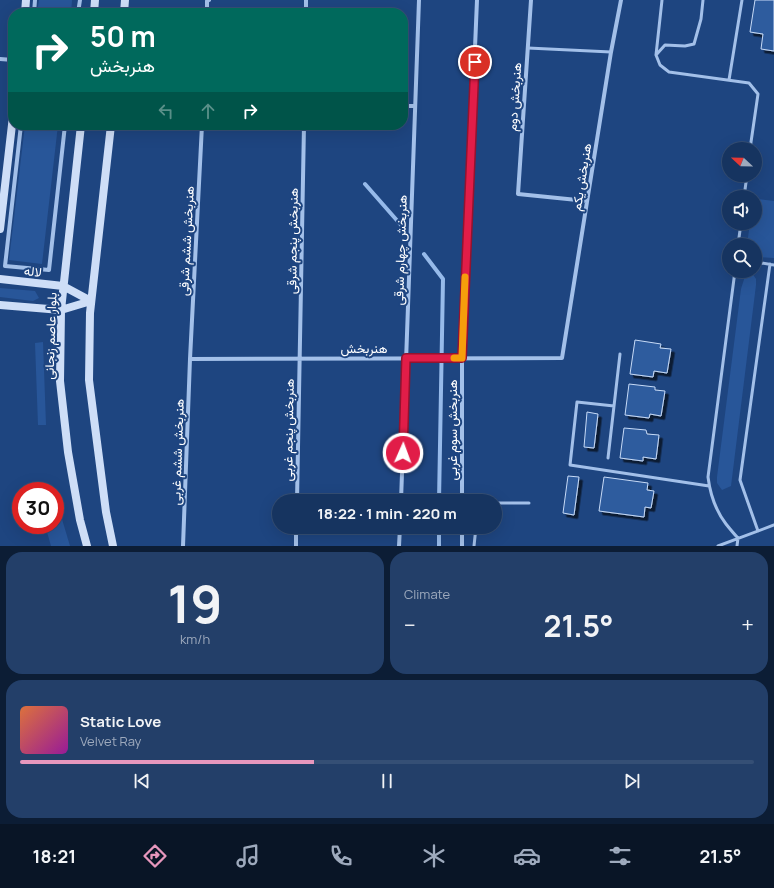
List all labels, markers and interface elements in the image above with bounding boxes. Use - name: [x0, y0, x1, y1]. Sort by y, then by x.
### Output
- text: 50 m: [90, 17, 156, 55]
- icon: right: [24, 24, 76, 76]
- pin: [458, 45, 492, 79]
- icon: arrive: [464, 51, 486, 73]
- text: هنربخش: [90, 53, 155, 77]
- street label: هنربخش دوم: [503, 62, 525, 132]
- icon: left: [155, 100, 177, 122]
- icon: ahead: [197, 100, 219, 122]
- icon: right: [239, 100, 261, 122]
- street label: هنربخش یکم: [567, 142, 595, 212]
- north arrow: [722, 142, 762, 182]
- map controls: [722, 142, 762, 278]
- street label: هنربخش ششم شرقی: [174, 185, 198, 297]
- street label: هنربخش پنجم شرقی: [282, 188, 303, 294]
- button: sound: [722, 190, 762, 230]
- street label: هنربخش چهارم شرقی: [389, 194, 412, 306]
- button: search: [722, 238, 762, 278]
- street label: لاله: [23, 261, 43, 281]
- street label: بلوار عاصم زنجانی: [39, 292, 61, 380]
- street label: هنربخش: [341, 339, 387, 357]
- street label: هنربخش پنجم غربی: [278, 379, 299, 481]
- street label: هنربخش سوم غربی: [443, 380, 461, 480]
- street label: هنربخش ششم غربی: [166, 398, 188, 506]
- position arrow: [382, 432, 424, 474]
- speed limit sign: 30: [12, 482, 64, 534]
- text: 18:22 · 1 min · 220 m: [317, 503, 457, 524]
- text: 19: [167, 568, 223, 639]
- text: Climate: [404, 585, 450, 603]
- text: 21.5°: [544, 605, 614, 646]
- text: −: [404, 610, 416, 640]
- text: +: [741, 610, 754, 640]
- text: km/h: [180, 630, 210, 648]
- text: Static Love: [80, 711, 161, 732]
- text: Velvet Ray: [80, 732, 141, 750]
- icon: previous: [131, 770, 153, 792]
- icon: pause: [376, 770, 398, 792]
- icon: next: [621, 770, 643, 792]
- icon: directions: [141, 842, 169, 870]
- icon: music: [234, 842, 262, 870]
- icon: phone: [327, 842, 355, 870]
- icon: climate: [420, 842, 448, 870]
- icon: car: [513, 842, 541, 870]
- icon: filters: [606, 842, 634, 870]
- text: 18:21: [33, 844, 76, 868]
- text: 21.5°: [699, 844, 741, 868]

